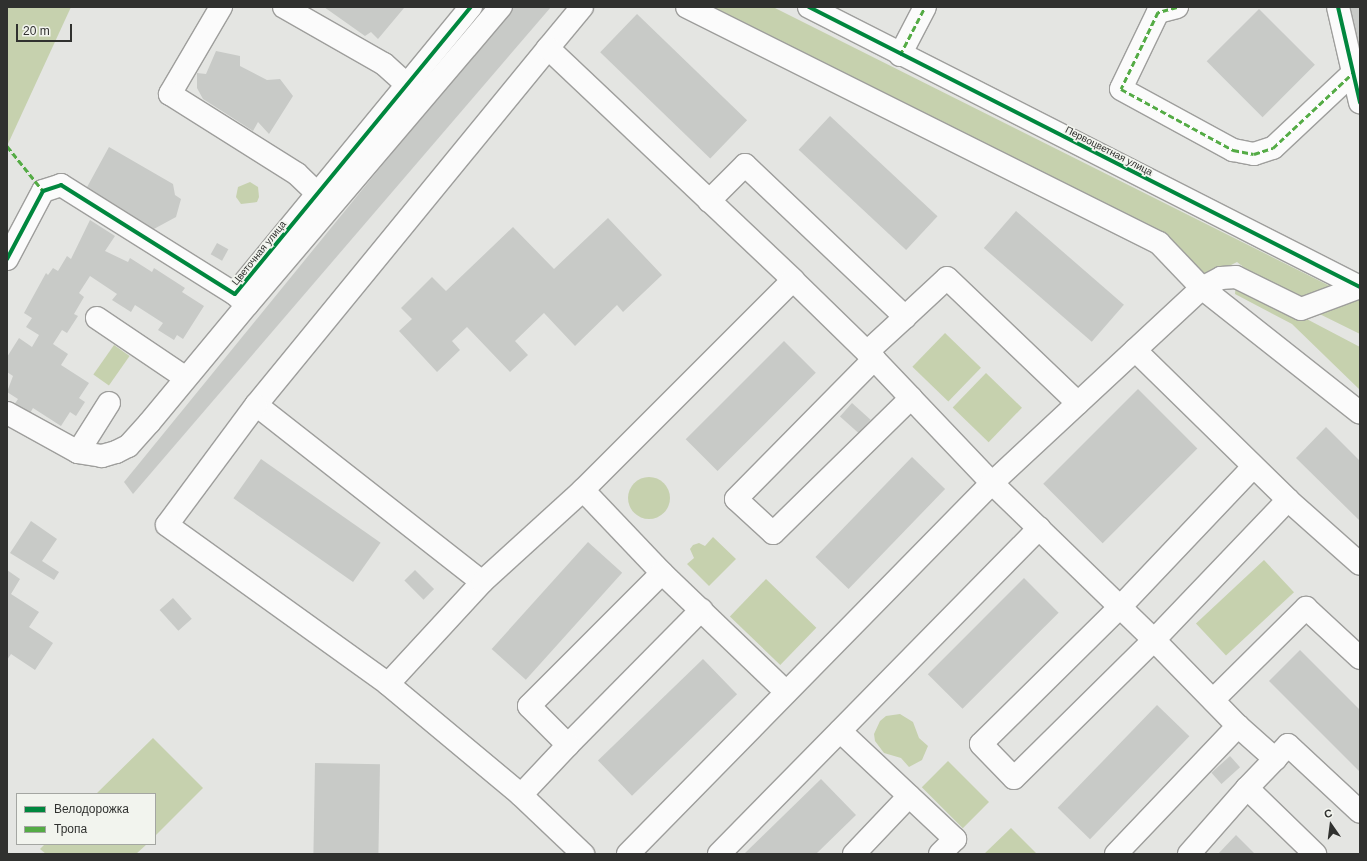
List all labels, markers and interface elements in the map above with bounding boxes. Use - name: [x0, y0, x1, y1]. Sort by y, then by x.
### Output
- scale bar: [18, 16, 74, 42]
- text: 20 m: [23, 24, 50, 38]
- street label: Первоцветная улица: [1063, 124, 1155, 178]
- street label: Цветочная улица: [229, 218, 289, 288]
- legend: [16, 793, 156, 845]
- text: Велодорожка: [54, 802, 129, 816]
- north arrow: [1311, 805, 1351, 845]
- text: С: [1323, 807, 1333, 820]
- text: Тропа: [54, 822, 87, 836]

